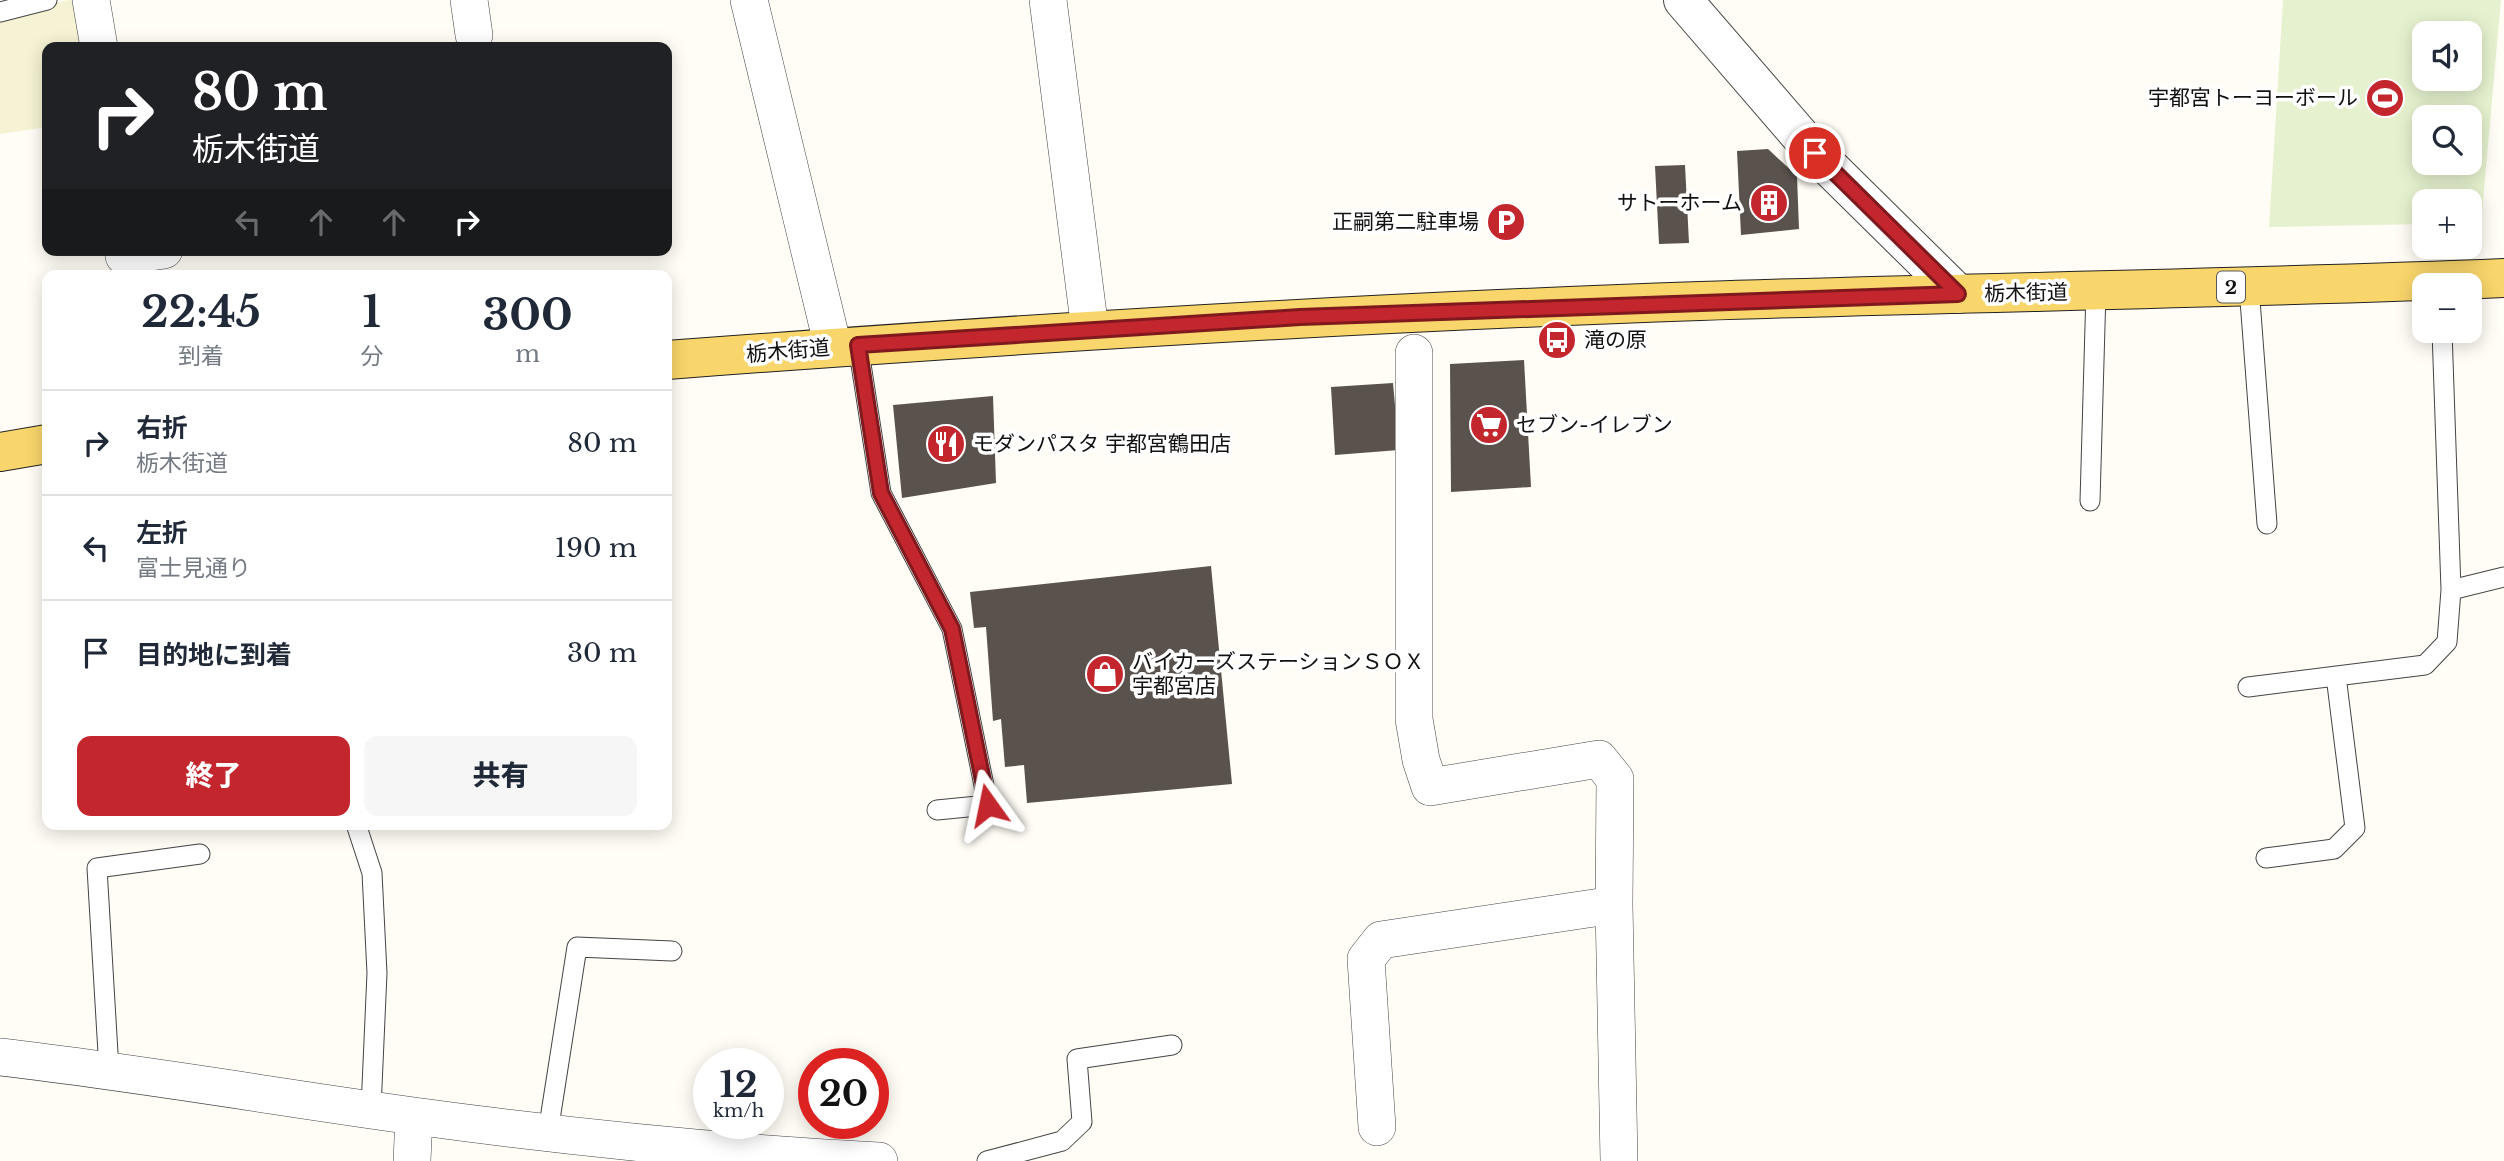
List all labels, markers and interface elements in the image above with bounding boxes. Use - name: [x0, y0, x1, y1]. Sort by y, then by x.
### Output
- map controls: [2412, 21, 2482, 343]
- button: sound: [2412, 21, 2482, 91]
- text: 80 m: [192, 62, 327, 123]
- icon: right: [77, 70, 168, 161]
- sports icon: 宇都宮トーヨーボール: [2364, 77, 2406, 119]
- place label: 宇都宮トーヨーボール: [2148, 85, 2358, 111]
- button: search: [2412, 105, 2482, 175]
- pin: [1785, 123, 1845, 183]
- text: 栃木街道: [192, 129, 320, 169]
- icon: arrive: [1796, 134, 1834, 172]
- building icon: サトーホーム: [1748, 182, 1790, 224]
- button: +: [2412, 189, 2482, 259]
- place label: サトーホーム: [1617, 190, 1742, 216]
- parking icon: 正嗣第二駐車場: [1485, 201, 1527, 243]
- icon: left: [229, 203, 267, 241]
- icon: ahead: [302, 203, 340, 241]
- icon: ahead: [375, 203, 413, 241]
- icon: right: [448, 203, 486, 241]
- place label: 正嗣第二駐車場: [1332, 209, 1479, 235]
- road number: 2: [2217, 272, 2245, 302]
- button: −: [2412, 273, 2482, 343]
- street label: 栃木街道: [1984, 279, 2068, 307]
- text: 22:45: [141, 286, 261, 338]
- text: 1: [363, 286, 381, 338]
- text: 300: [482, 289, 573, 341]
- bus stop icon: 滝の原: [1536, 319, 1578, 361]
- place label: 滝の原: [1584, 327, 1647, 353]
- street label: 栃木街道: [745, 334, 831, 368]
- text: m: [515, 340, 540, 368]
- text: 到着: [178, 342, 224, 370]
- text: 分: [360, 342, 383, 370]
- supermarket icon: セブン-イレブン: [1468, 404, 1510, 446]
- text: 右折: [136, 412, 188, 444]
- place label: セブン-イレブン: [1516, 412, 1673, 438]
- restaurant icon: モダンパスタ 宇都宮鶴田店: [925, 423, 967, 465]
- icon: right: [77, 424, 115, 462]
- text: 80 m: [567, 427, 637, 459]
- place label: モダンパスタ 宇都宮鶴田店: [973, 431, 1231, 457]
- text: 栃木街道: [136, 449, 228, 477]
- text: 左折: [136, 517, 188, 549]
- icon: left: [77, 529, 115, 567]
- text: 190 m: [555, 532, 637, 564]
- text: 富士見通り: [136, 554, 251, 582]
- icon: arrive: [77, 634, 115, 672]
- text: 30 m: [567, 637, 637, 669]
- text: 目的地に到着: [136, 639, 292, 671]
- place label: バイカーズステーションＳＯＸ 宇都宮店: [1132, 649, 1425, 699]
- shop icon: バイカーズステーションＳＯＸ 宇都宮店: [1084, 653, 1126, 695]
- button: 終了: [77, 736, 350, 816]
- button: 共有: [364, 736, 637, 816]
- position arrow: [951, 768, 1025, 842]
- speed limit sign: 20: [798, 1048, 889, 1139]
- text: 12: [719, 1063, 758, 1106]
- text: km/h: [713, 1100, 764, 1122]

